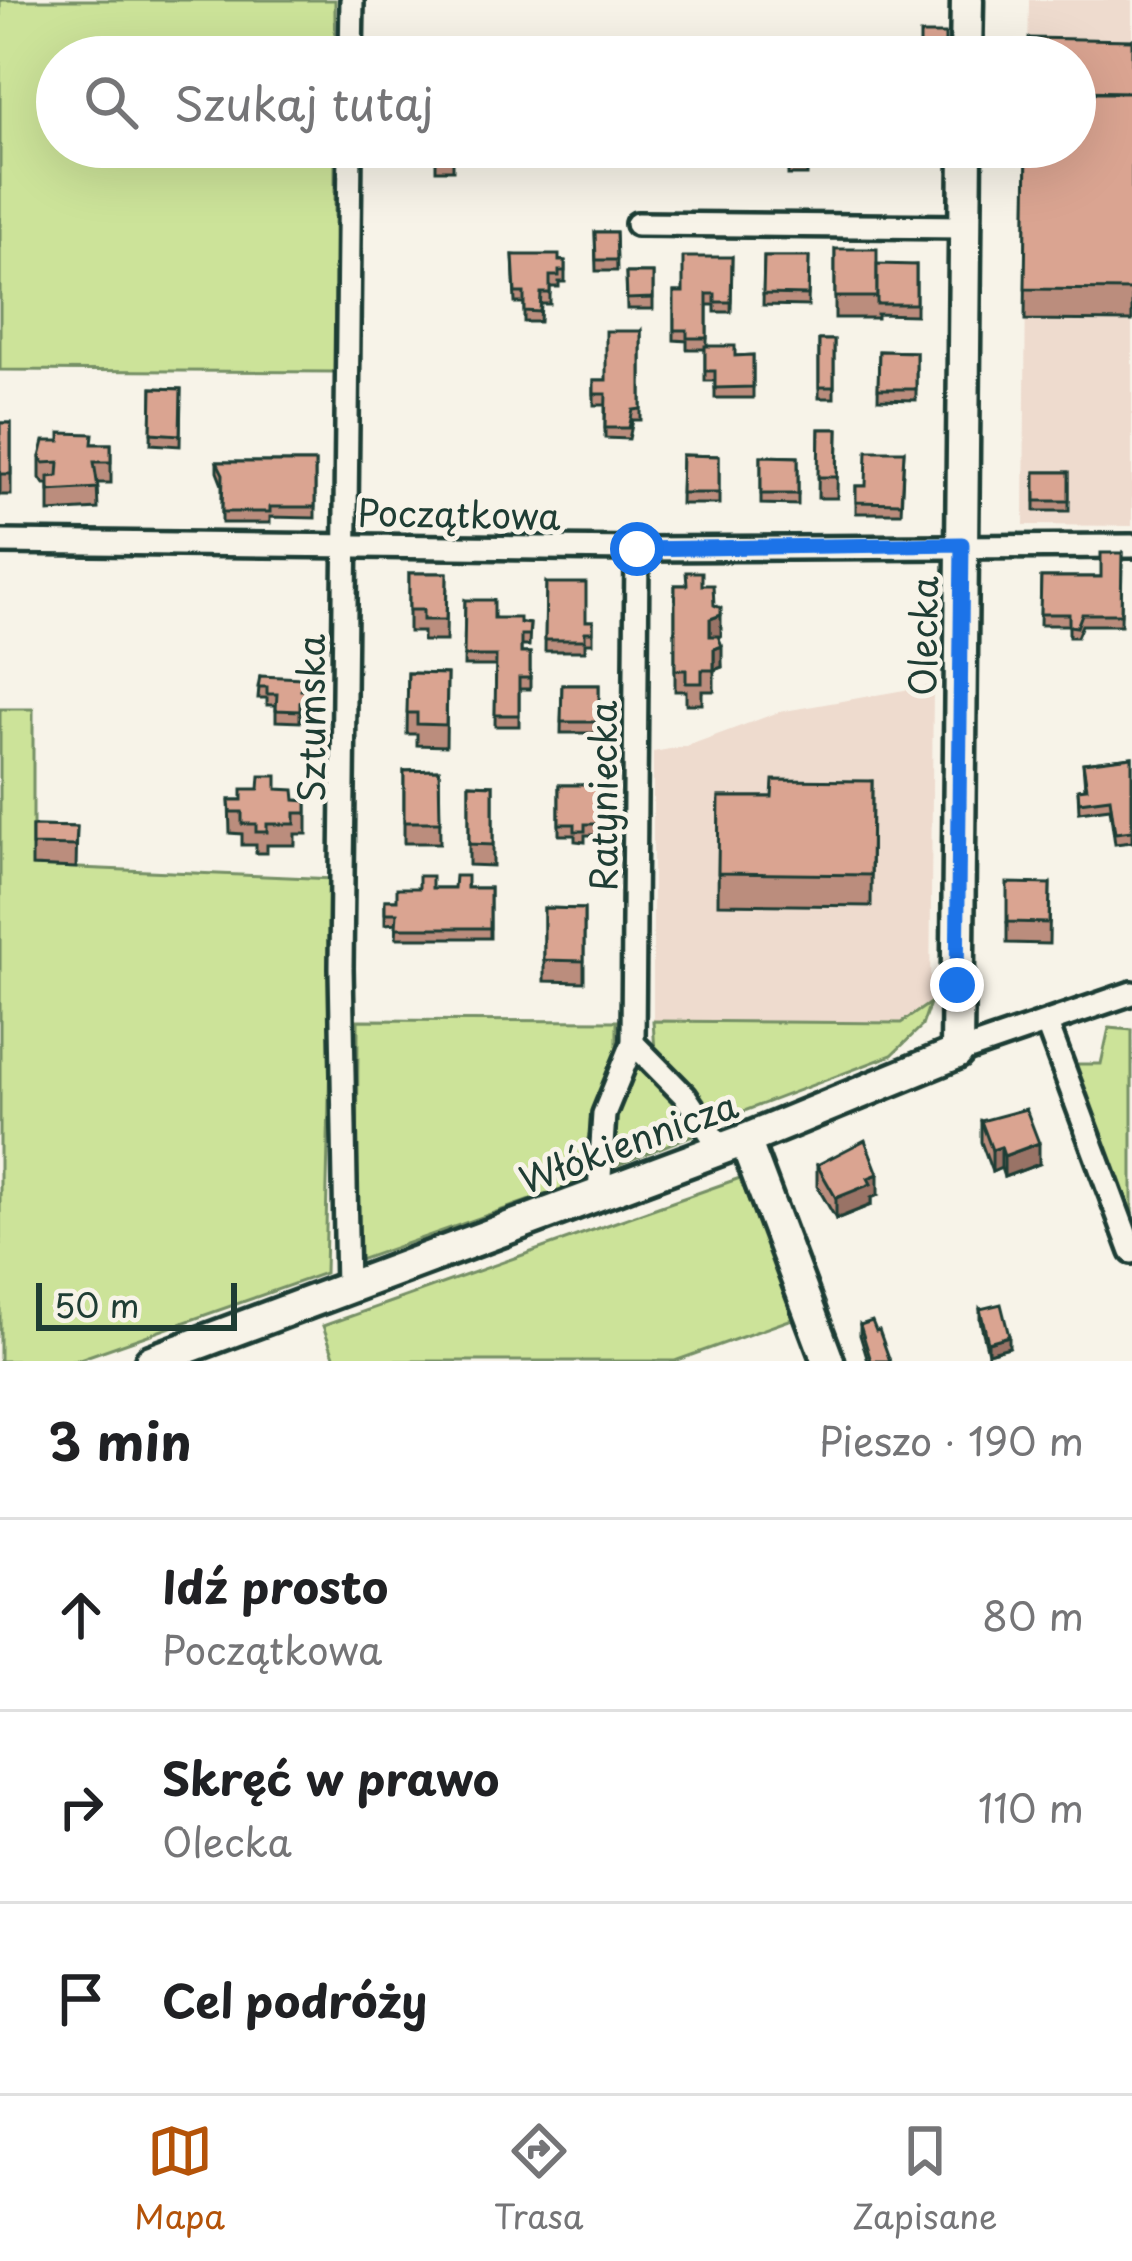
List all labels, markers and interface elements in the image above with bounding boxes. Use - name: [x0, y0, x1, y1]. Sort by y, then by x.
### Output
- search box: [36, 36, 1096, 168]
- text: Szukaj tutaj: [174, 68, 434, 136]
- icon: search: [78, 69, 144, 135]
- street label: Początkowa: [357, 484, 562, 542]
- route start: [610, 522, 664, 576]
- street label: Olecka: [894, 575, 950, 696]
- street label: Sztumska: [283, 633, 337, 802]
- street label: Ratyniecka: [575, 700, 629, 891]
- route end: [930, 958, 984, 1012]
- street label: Włókiennicza: [511, 1076, 745, 1205]
- scale bar: [36, 1277, 237, 1330]
- text: 50 m: [54, 1279, 140, 1329]
- text: 3 min: [48, 1401, 192, 1478]
- text: Pieszo · 190 m: [819, 1410, 1084, 1469]
- text: Idź prosto: [162, 1551, 388, 1619]
- icon: ahead: [48, 1582, 114, 1648]
- text: 80 m: [982, 1585, 1084, 1644]
- text: Początkowa: [162, 1619, 382, 1678]
- text: Skręć w prawo: [162, 1743, 500, 1811]
- icon: right: [48, 1774, 114, 1840]
- text: 110 m: [978, 1777, 1084, 1836]
- text: Olecka: [162, 1811, 292, 1870]
- text: Cel podróży: [162, 1965, 427, 2033]
- icon: arrive: [48, 1966, 114, 2032]
- tab: Mapa: [134, 2118, 225, 2240]
- tab: Trasa: [494, 2118, 583, 2240]
- tab: Zapisane: [852, 2118, 998, 2240]

